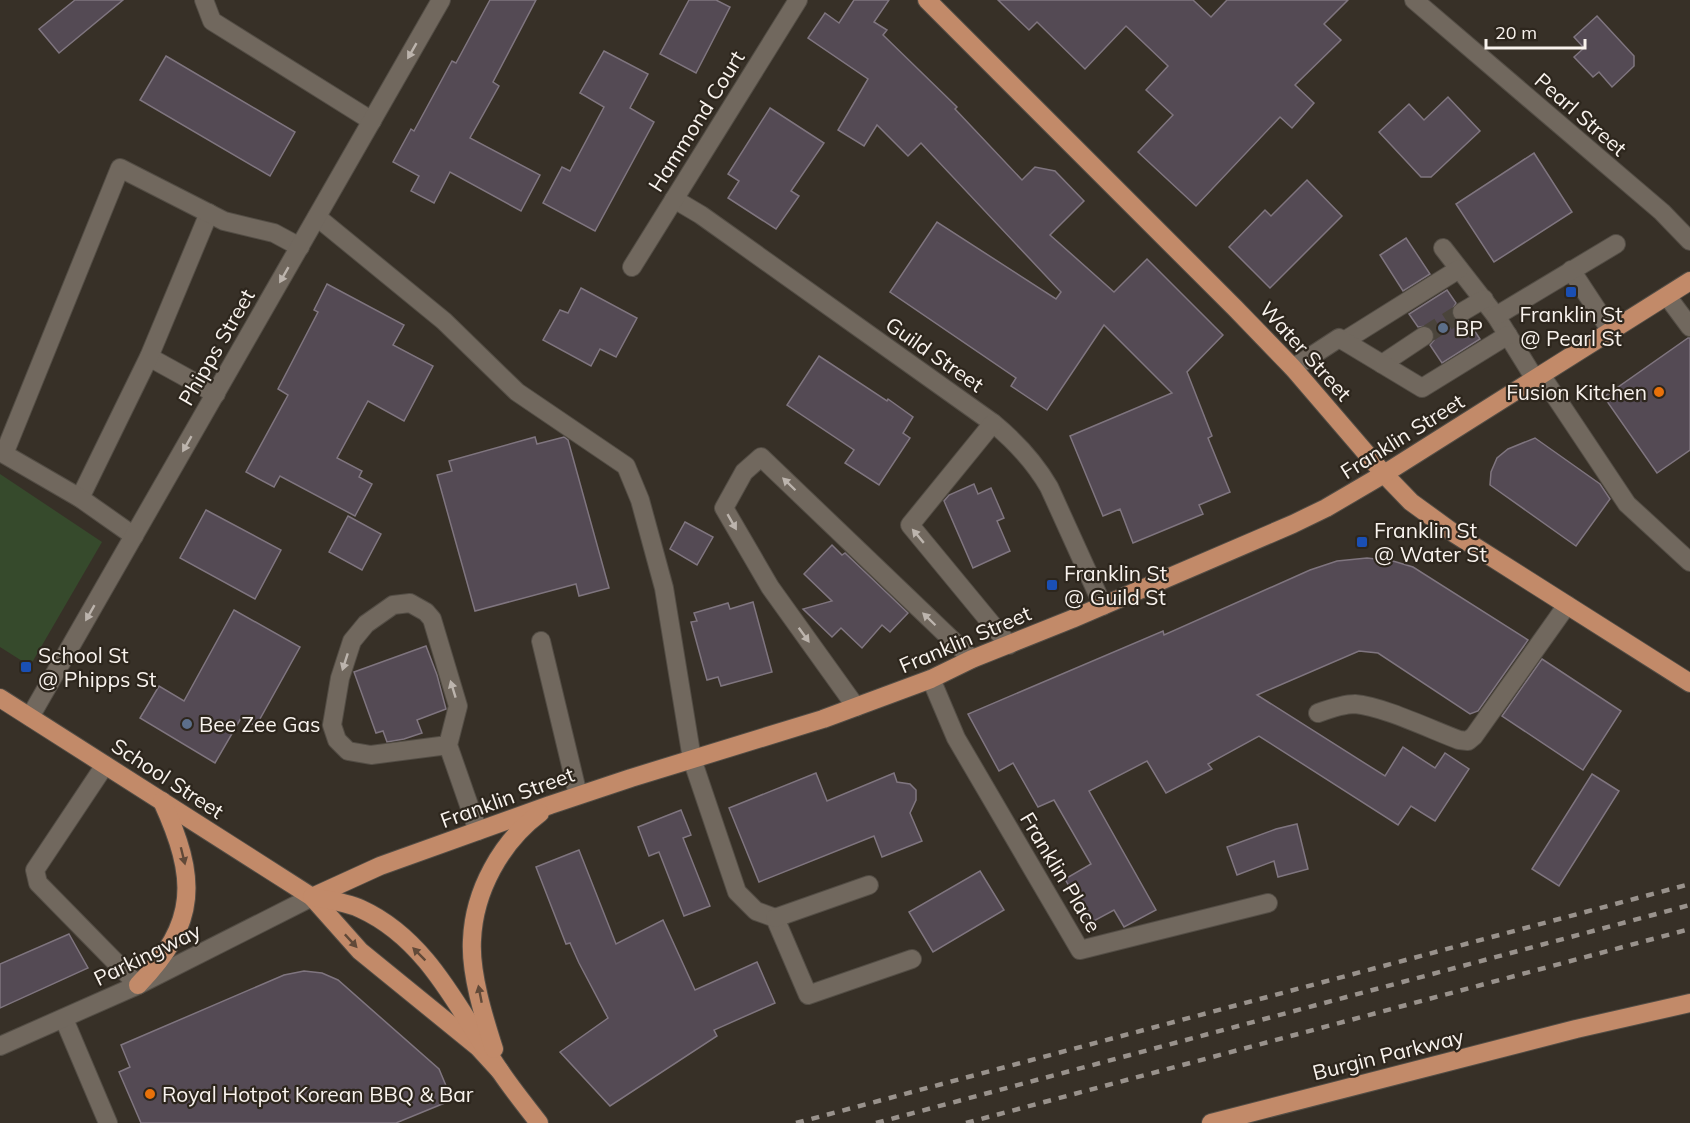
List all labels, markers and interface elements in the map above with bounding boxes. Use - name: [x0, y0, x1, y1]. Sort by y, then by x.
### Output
- scale bar: [1486, 12, 1585, 50]
- text: 20 m: [1495, 21, 1537, 44]
- one-way arrow: [407, 43, 417, 60]
- street label: Hammond Court: [642, 46, 750, 196]
- street label: Pearl Street: [1530, 67, 1632, 161]
- one-way arrow: [279, 266, 289, 283]
- street label: Phipps Street: [172, 284, 260, 410]
- marker: Franklin St @ Pearl St: [1564, 285, 1578, 299]
- street label: Water Street: [1255, 296, 1357, 406]
- place label: Franklin St @ Pearl St: [1519, 301, 1623, 351]
- street label: Guild Street: [881, 311, 989, 397]
- place label: BP: [1455, 315, 1483, 341]
- marker: BP: [1436, 321, 1450, 335]
- place label: Fusion Kitchen: [1506, 379, 1647, 405]
- marker: Fusion Kitchen: [1652, 385, 1666, 399]
- street label: Franklin Street: [1335, 388, 1469, 484]
- one-way arrow: [182, 436, 192, 453]
- one-way arrow: [781, 477, 796, 491]
- one-way arrow: [726, 514, 737, 530]
- place label: Franklin St @ Water St: [1374, 517, 1487, 567]
- one-way arrow: [912, 528, 925, 544]
- marker: Franklin St @ Water St: [1355, 535, 1369, 549]
- place label: Franklin St @ Guild St: [1064, 560, 1167, 610]
- marker: Franklin St @ Guild St: [1045, 578, 1059, 592]
- street label: Franklin Street: [895, 600, 1035, 678]
- one-way arrow: [85, 605, 95, 622]
- one-way arrow: [922, 612, 937, 626]
- one-way arrow: [798, 626, 810, 642]
- place label: School St @ Phipps St: [38, 642, 156, 692]
- one-way arrow: [340, 653, 349, 671]
- marker: School St @ Phipps St: [19, 660, 33, 674]
- one-way arrow: [448, 680, 457, 698]
- place label: Bee Zee Gas: [199, 711, 321, 737]
- marker: Bee Zee Gas: [180, 717, 194, 731]
- street label: School Street: [107, 732, 229, 824]
- street label: Franklin Street: [436, 761, 578, 833]
- street label: Franklin Place: [1015, 807, 1107, 937]
- one-way arrow: [178, 846, 188, 865]
- street label: Parkingway: [89, 917, 205, 991]
- one-way arrow: [343, 934, 357, 948]
- one-way arrow: [412, 947, 427, 961]
- one-way arrow: [475, 985, 484, 1004]
- street label: Burgin Parkway: [1310, 1023, 1466, 1085]
- place label: Royal Hotpot Korean BBQ & Bar: [162, 1081, 474, 1107]
- marker: Royal Hotpot Korean BBQ & Bar: [143, 1087, 157, 1101]

